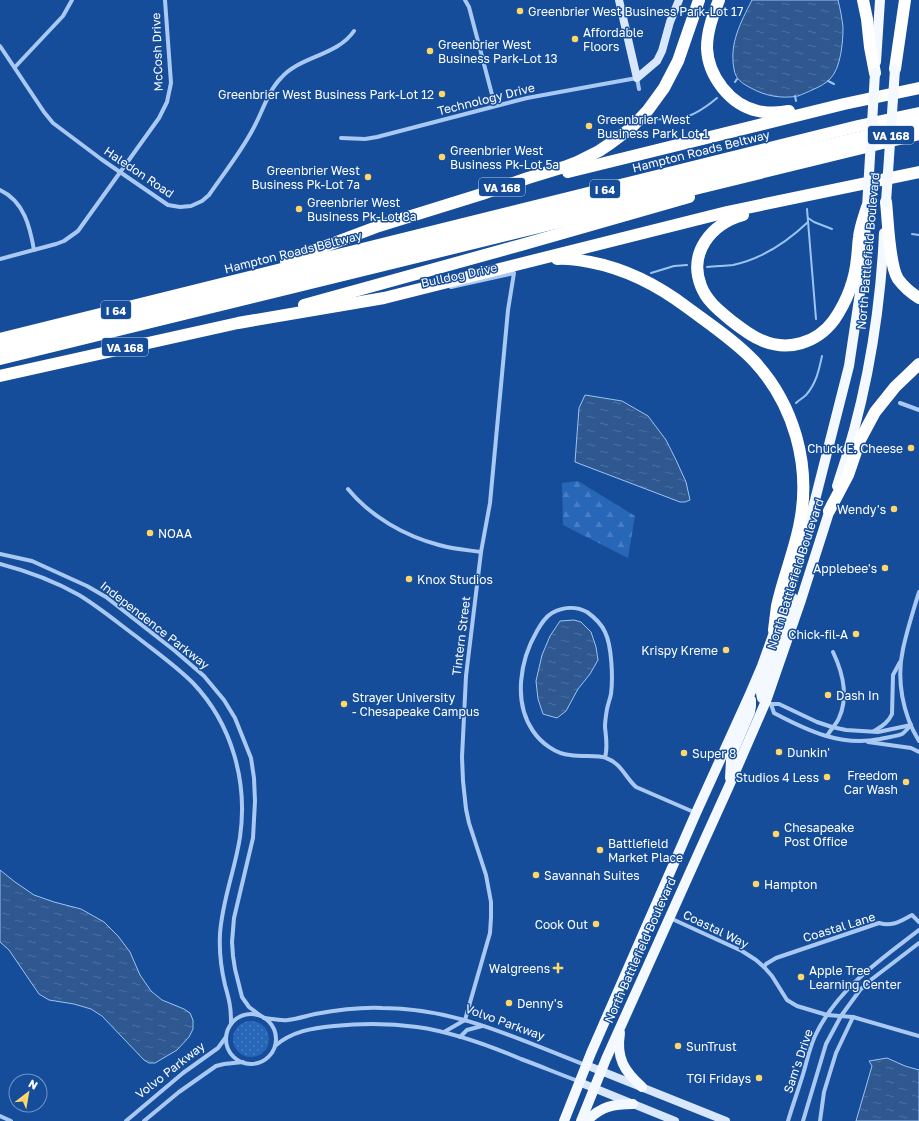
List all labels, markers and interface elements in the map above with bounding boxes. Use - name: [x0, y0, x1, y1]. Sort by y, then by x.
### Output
- place label: Greenbrier West Business Park-Lot 17: [528, 4, 743, 19]
- marker: Greenbrier West Business Park-Lot 17: [515, 6, 525, 16]
- street label: McCosh Drive: [148, 12, 166, 92]
- place label: Affordable Floors: [583, 25, 644, 54]
- marker: Affordable Floors: [570, 34, 580, 44]
- place label: Greenbrier West Business Park-Lot 13: [438, 37, 558, 66]
- marker: Greenbrier West Business Park-Lot 13: [425, 46, 435, 56]
- street label: Technology Drive: [436, 80, 536, 118]
- place label: Greenbrier West Business Park-Lot 12: [218, 87, 434, 102]
- marker: Greenbrier West Business Park-Lot 12: [437, 89, 447, 99]
- place label: Greenbrier West Business Park Lot 1: [597, 112, 709, 141]
- marker: Greenbrier West Business Park Lot 1: [584, 121, 594, 131]
- road number: VA 168: [868, 126, 914, 144]
- street label: Hampton Roads Beltway: [631, 127, 772, 175]
- street label: Haledon Road: [101, 143, 177, 201]
- place label: Greenbrier West Business Pk-Lot 5a: [450, 143, 559, 172]
- marker: Greenbrier West Business Pk-Lot 5a: [437, 152, 447, 162]
- place label: Greenbrier West Business Pk-Lot 7a: [251, 163, 360, 192]
- marker: Greenbrier West Business Pk-Lot 7a: [363, 172, 373, 182]
- street label: North Battlefield Boulevard: [854, 172, 882, 330]
- road number: VA 168: [479, 178, 525, 196]
- road number: I 64: [590, 180, 620, 198]
- place label: Greenbrier West Business Pk-Lot 8a: [307, 195, 416, 224]
- marker: Greenbrier West Business Pk-Lot 8a: [294, 204, 304, 214]
- street label: Hampton Roads Beltway: [223, 228, 364, 276]
- street label: Bulldog Drive: [420, 260, 499, 290]
- road number: I 64: [101, 301, 131, 319]
- road number: VA 168: [102, 338, 148, 356]
- place label: Chuck E. Cheese: [807, 441, 903, 456]
- marker: Chuck E. Cheese: [906, 443, 916, 453]
- street label: North Battlefield Boulevard: [763, 497, 827, 651]
- place label: Wendy's: [837, 502, 886, 517]
- marker: Wendy's: [889, 504, 899, 514]
- place label: NOAA: [158, 526, 192, 541]
- marker: NOAA: [145, 528, 155, 538]
- place label: Applebee's: [813, 561, 877, 576]
- marker: Applebee's: [880, 563, 890, 573]
- place label: Knox Studios: [417, 572, 493, 587]
- marker: Knox Studios: [404, 574, 414, 584]
- street label: Independence Parkway: [97, 578, 213, 672]
- street label: Tintern Street: [449, 595, 473, 677]
- place label: Chick-fil-A: [788, 627, 848, 642]
- marker: Chick-fil-A: [851, 629, 861, 639]
- place label: Krispy Kreme: [641, 643, 718, 658]
- marker: Krispy Kreme: [721, 645, 731, 655]
- place label: Dash In: [836, 688, 879, 703]
- place label: Strayer University - Chesapeake Campus: [352, 690, 479, 719]
- marker: Dash In: [823, 690, 833, 700]
- marker: Strayer University - Chesapeake Campus: [339, 699, 349, 709]
- place label: Dunkin': [787, 745, 830, 760]
- place label: Super 8: [692, 746, 736, 761]
- marker: Dunkin': [774, 747, 784, 757]
- marker: Super 8: [679, 748, 689, 758]
- place label: Freedom Car Wash: [844, 768, 898, 797]
- place label: Studios 4 Less: [736, 770, 819, 785]
- marker: Studios 4 Less: [822, 772, 832, 782]
- marker: Freedom Car Wash: [901, 777, 911, 787]
- place label: Chesapeake Post Office: [784, 820, 854, 849]
- marker: Chesapeake Post Office: [771, 829, 781, 839]
- place label: Battlefield Market Place: [608, 836, 683, 865]
- marker: Battlefield Market Place: [595, 845, 605, 855]
- place label: Savannah Suites: [544, 868, 640, 883]
- marker: Savannah Suites: [531, 870, 541, 880]
- street label: North Battlefield Boulevard: [601, 875, 679, 1025]
- place label: Hampton: [764, 877, 817, 892]
- marker: Hampton: [751, 879, 761, 889]
- street label: Coastal Way: [681, 907, 752, 951]
- street label: Coastal Lane: [801, 909, 877, 945]
- place label: Cook Out: [535, 917, 588, 932]
- marker: Cook Out: [591, 919, 601, 929]
- place label: Walgreens: [489, 961, 550, 976]
- marker: Walgreens: [553, 963, 563, 973]
- place label: Apple Tree Learning Center: [809, 963, 902, 992]
- marker: Apple Tree Learning Center: [796, 972, 806, 982]
- place label: Denny's: [517, 996, 563, 1011]
- marker: Denny's: [504, 998, 514, 1008]
- street label: Volvo Parkway: [463, 1001, 547, 1043]
- street label: Sam's Drive: [780, 1027, 816, 1095]
- street label: Volvo Parkway: [132, 1038, 208, 1102]
- place label: SunTrust: [686, 1039, 737, 1054]
- marker: SunTrust: [673, 1041, 683, 1051]
- place label: TGI Fridays: [687, 1071, 751, 1086]
- north arrow: [8, 1073, 48, 1113]
- marker: TGI Fridays: [754, 1073, 764, 1083]
- text: N: [26, 1076, 40, 1092]

